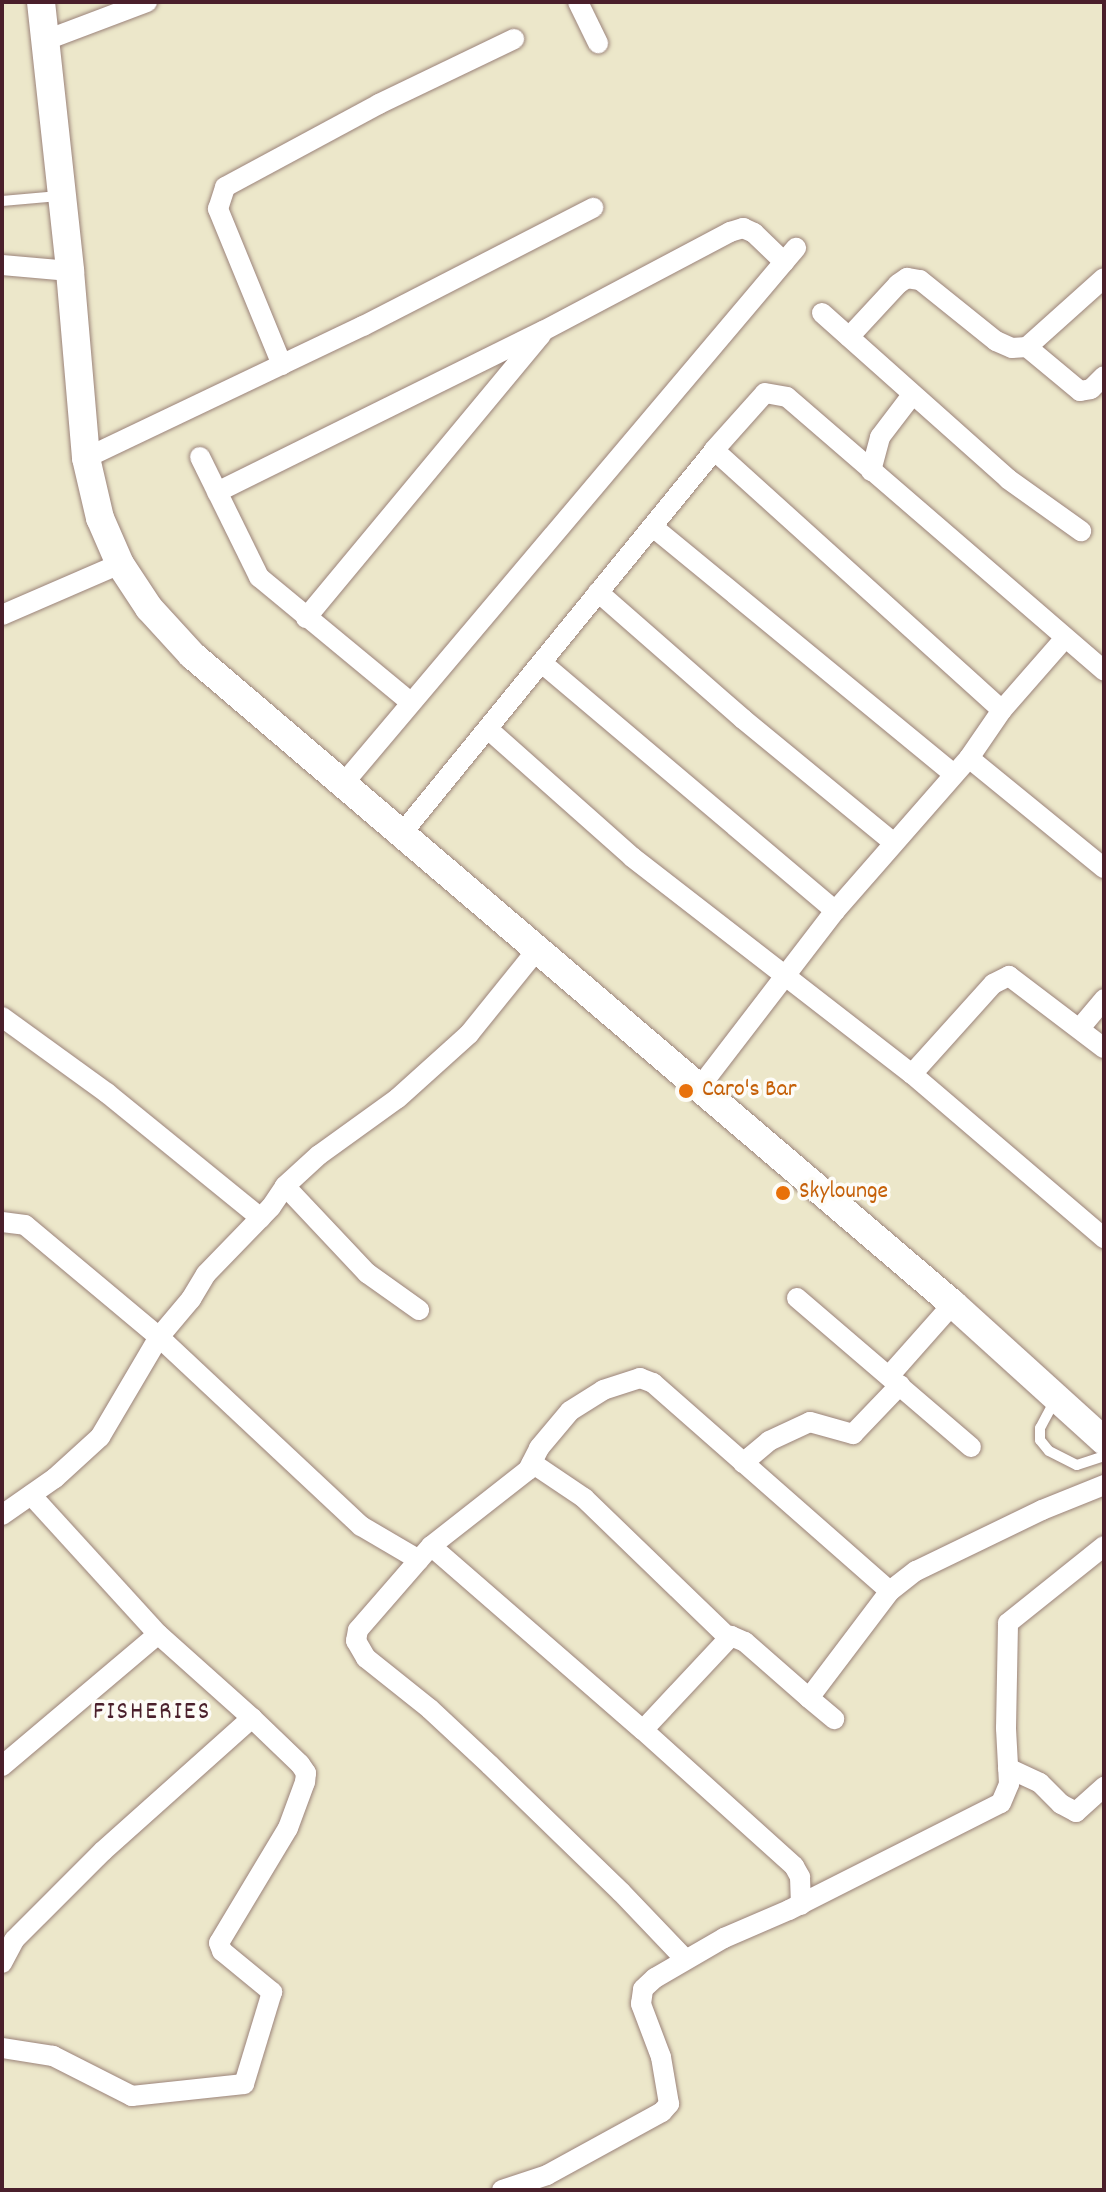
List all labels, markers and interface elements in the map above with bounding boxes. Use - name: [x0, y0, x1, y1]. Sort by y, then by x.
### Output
- place label: Caro's Bar: [702, 1077, 797, 1105]
- marker: Caro's Bar: [677, 1082, 695, 1100]
- place label: Skylounge: [799, 1179, 888, 1207]
- marker: Skylounge: [774, 1184, 792, 1202]
- district label: FISHERIES: [93, 1697, 211, 1729]

